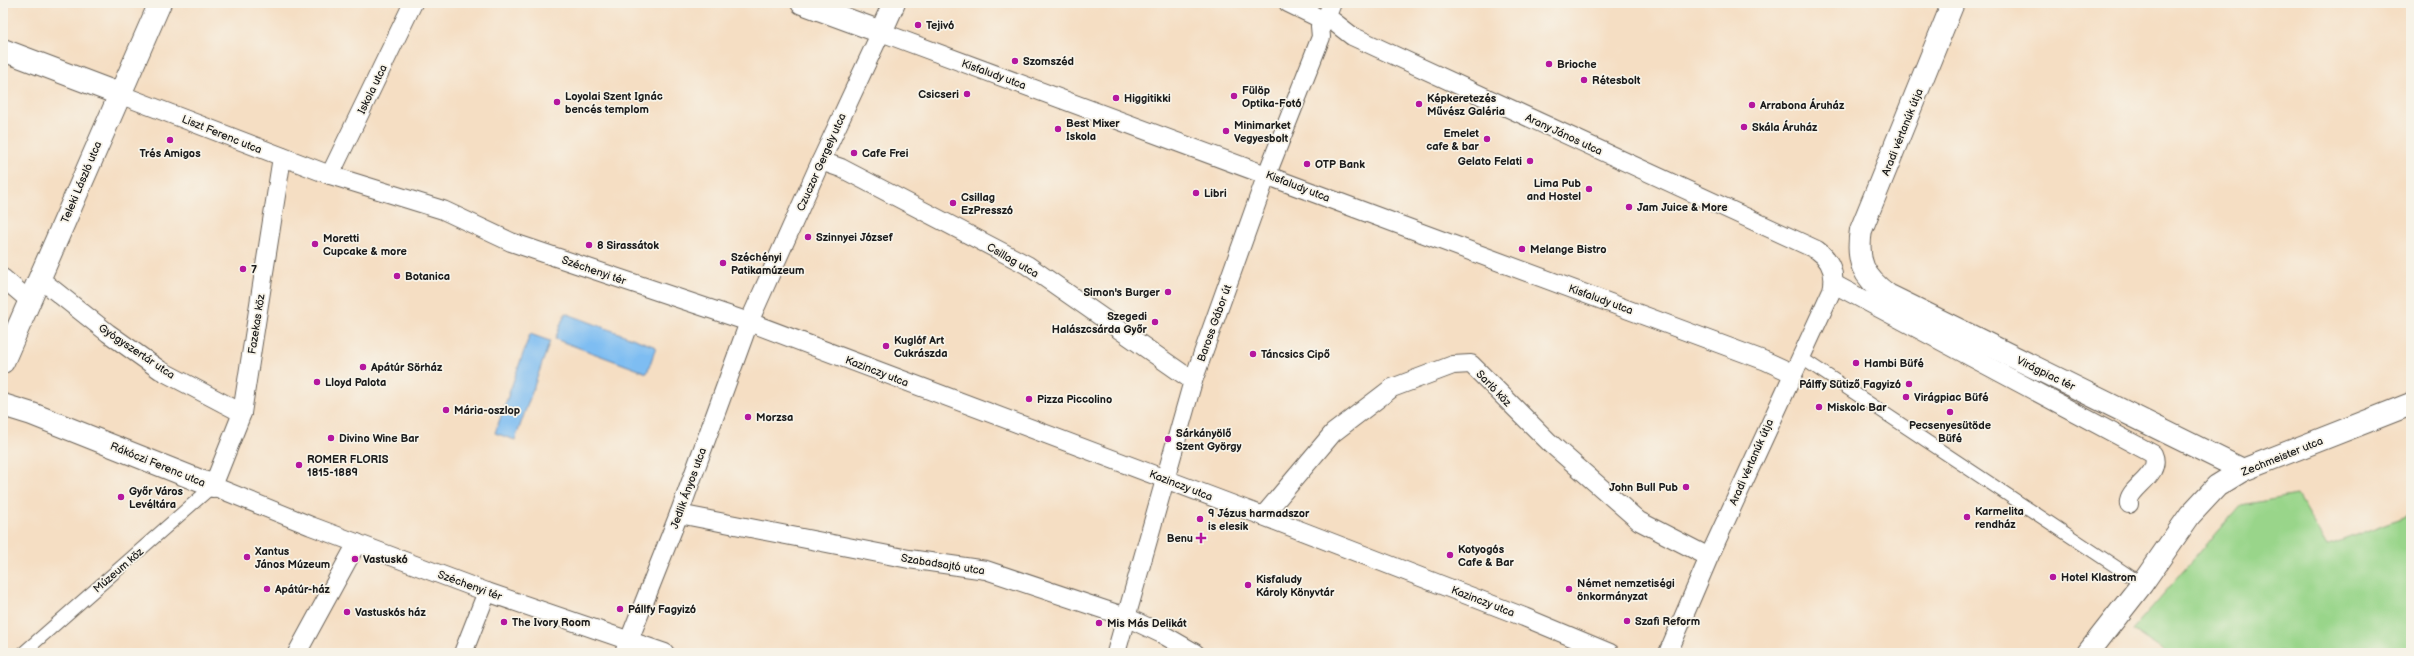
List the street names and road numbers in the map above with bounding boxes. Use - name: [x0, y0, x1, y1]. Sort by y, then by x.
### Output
- street label: Kisfaludy utca: [960, 57, 1028, 92]
- street label: Iskola utca: [355, 62, 390, 116]
- street label: Aradi vértanúk útja: [1879, 87, 1926, 178]
- street label: Czuczor Gergely utca: [794, 111, 849, 213]
- street label: Arany János utca: [1523, 111, 1604, 158]
- street label: Liszt Ferenc utca: [180, 112, 264, 156]
- street label: Teleki László utca: [58, 139, 105, 225]
- street label: Kisfaludy utca: [1264, 168, 1332, 205]
- street label: Csillag utca: [985, 240, 1041, 280]
- street label: Széchenyi tér: [560, 253, 629, 288]
- street label: Baross Gábor út: [1195, 282, 1235, 363]
- street label: Kisfaludy utca: [1567, 282, 1635, 317]
- street label: Fazekas köz: [245, 292, 268, 355]
- street label: Gyógyszertár utca: [96, 321, 177, 382]
- street label: Kazinczy utca: [843, 353, 910, 390]
- street label: Virágpiac tér: [2014, 354, 2078, 394]
- street label: Sarló köz: [1473, 368, 1514, 410]
- street label: Aradi vértanúk útja: [1727, 417, 1776, 507]
- street label: Zechmeister utca: [2239, 434, 2325, 479]
- street label: Rákóczi Ferenc utca: [108, 439, 207, 489]
- street label: Jedlik Ányos utca: [667, 446, 709, 530]
- street label: Kazinczy utca: [1147, 467, 1214, 504]
- street label: Múzeum köz: [91, 545, 147, 596]
- street label: Szabadsajtó utca: [900, 551, 986, 578]
- street label: Széchenyi tér: [436, 568, 505, 603]
- street label: Kazinczy utca: [1449, 583, 1516, 620]

